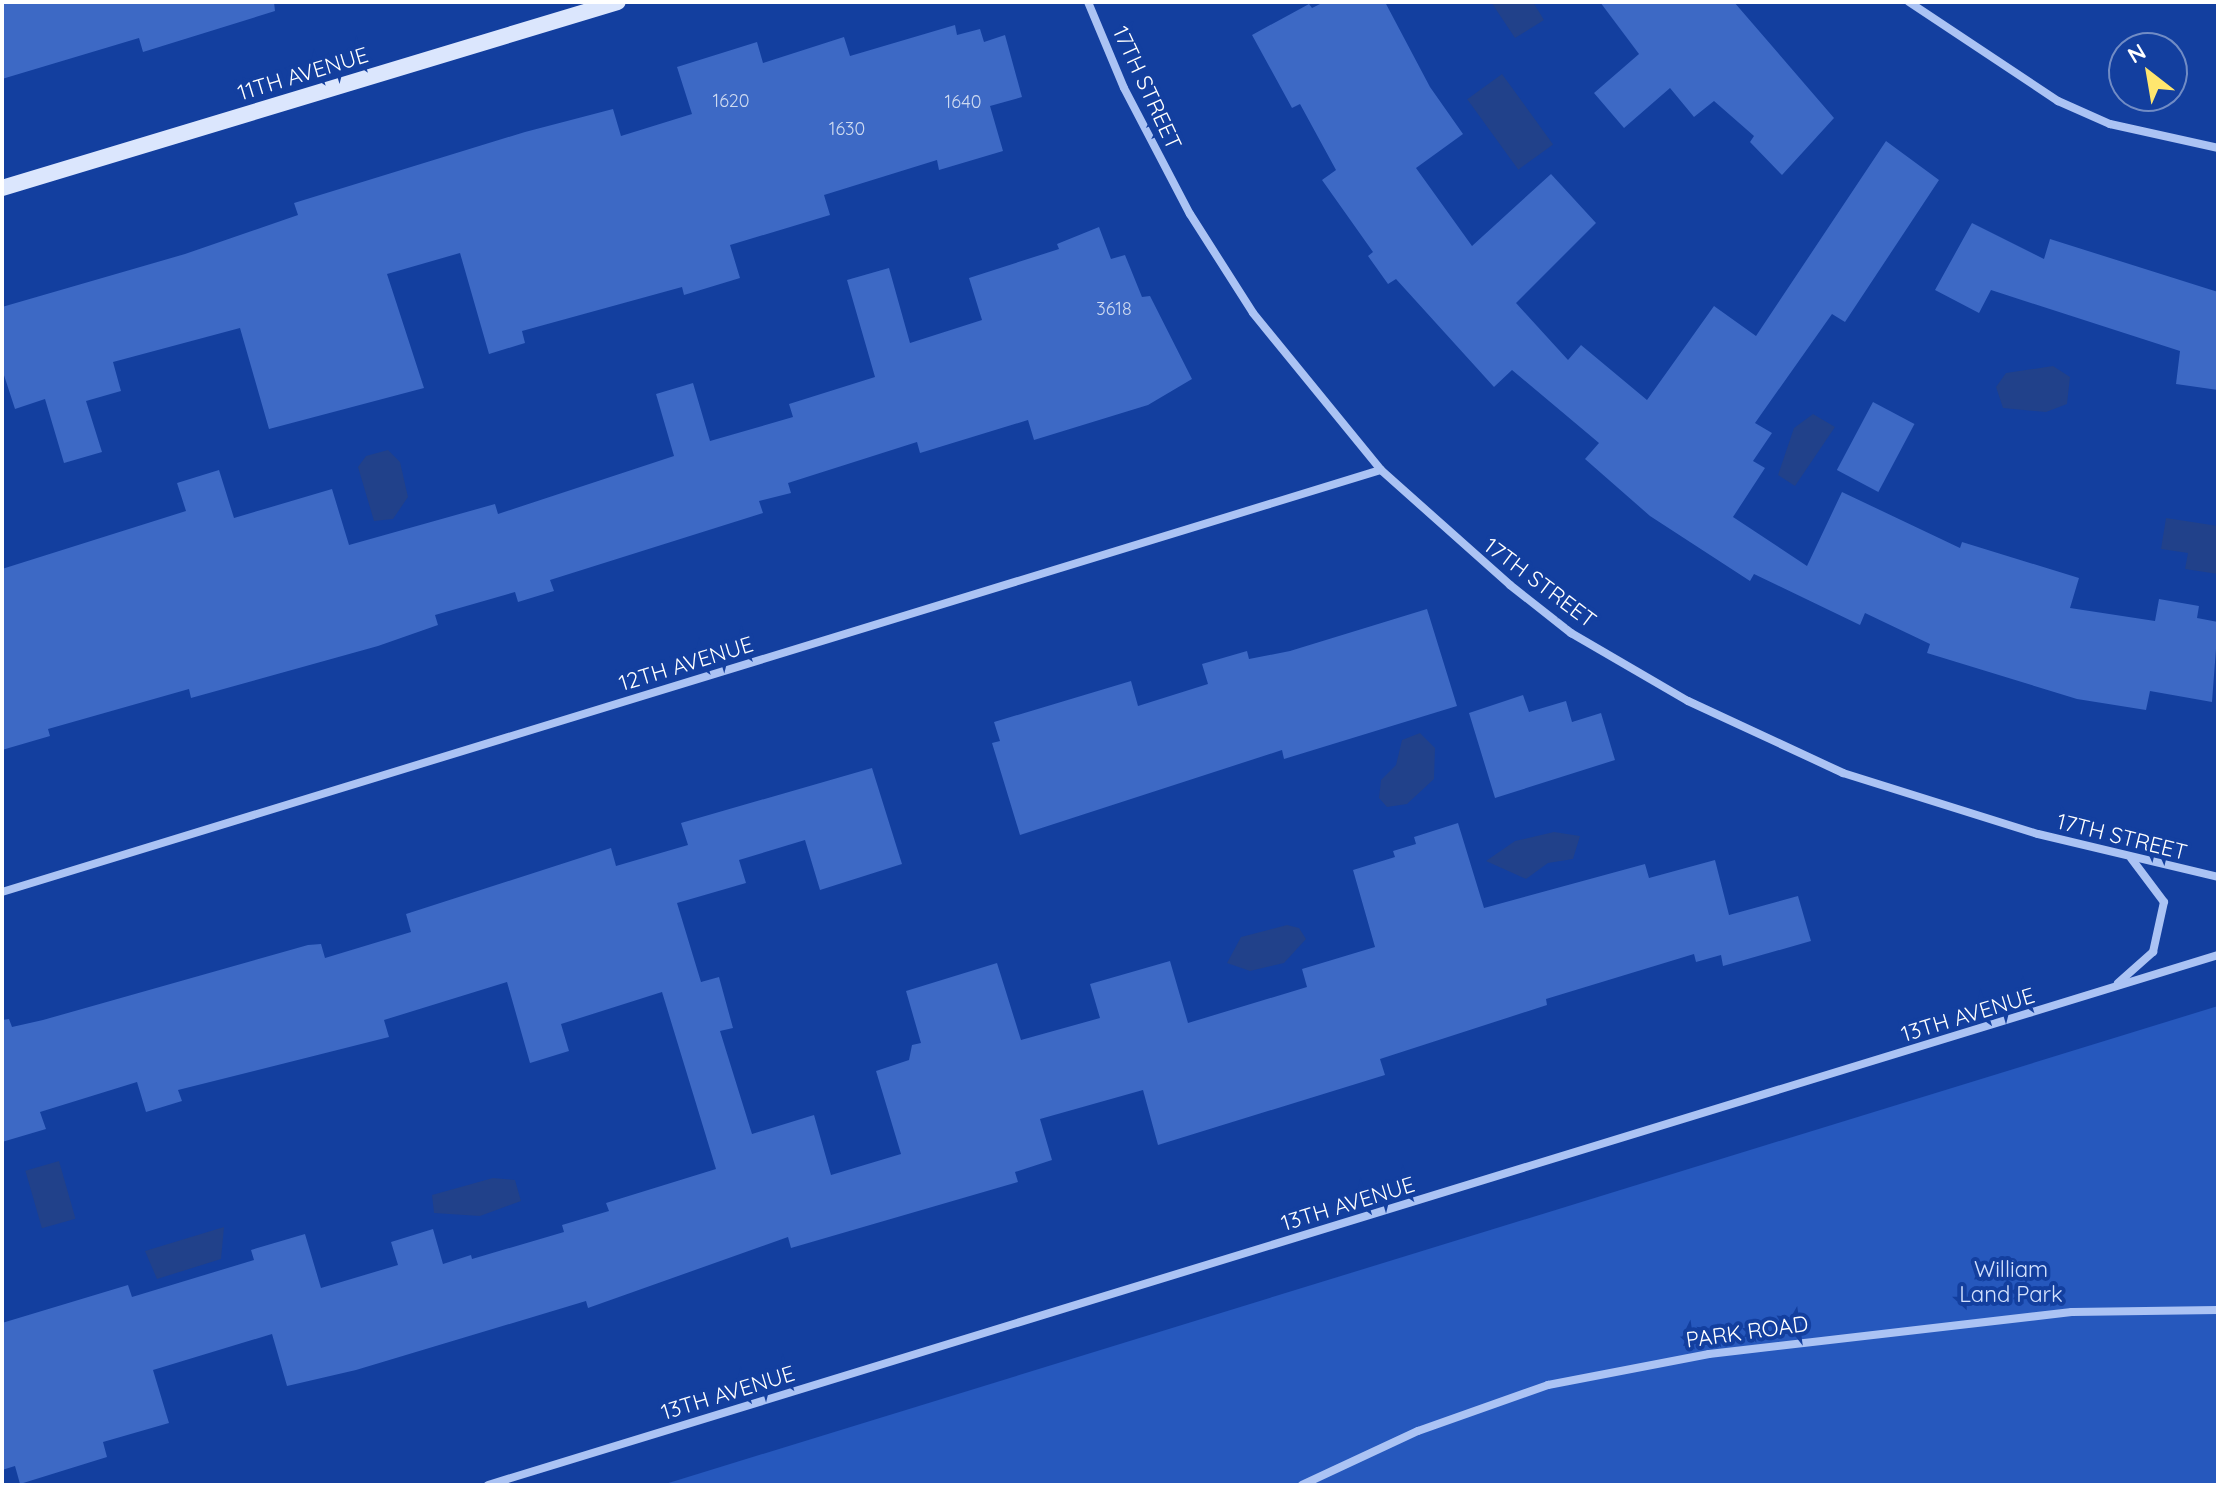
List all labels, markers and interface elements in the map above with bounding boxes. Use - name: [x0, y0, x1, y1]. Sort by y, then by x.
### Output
- street label: 17TH STREET: [1107, 22, 1187, 154]
- north arrow: [2108, 32, 2188, 112]
- text: N: [2123, 37, 2151, 69]
- street label: 11TH AVENUE: [235, 42, 371, 106]
- house number: 1620: [712, 90, 750, 112]
- house number: 1640: [945, 91, 981, 113]
- house number: 1630: [829, 118, 865, 140]
- house number: 3618: [1096, 298, 1132, 320]
- street label: 17TH STREET: [1479, 532, 1601, 634]
- street label: 12TH AVENUE: [616, 631, 756, 697]
- street label: 17TH STREET: [2054, 808, 2190, 866]
- street label: 13TH AVENUE: [1898, 982, 2038, 1048]
- street label: 13TH AVENUE: [1278, 1171, 1418, 1237]
- park label: William Land Park: [1959, 1256, 2063, 1308]
- street label: PARK ROAD: [1684, 1310, 1810, 1354]
- street label: 13TH AVENUE: [658, 1360, 798, 1426]

